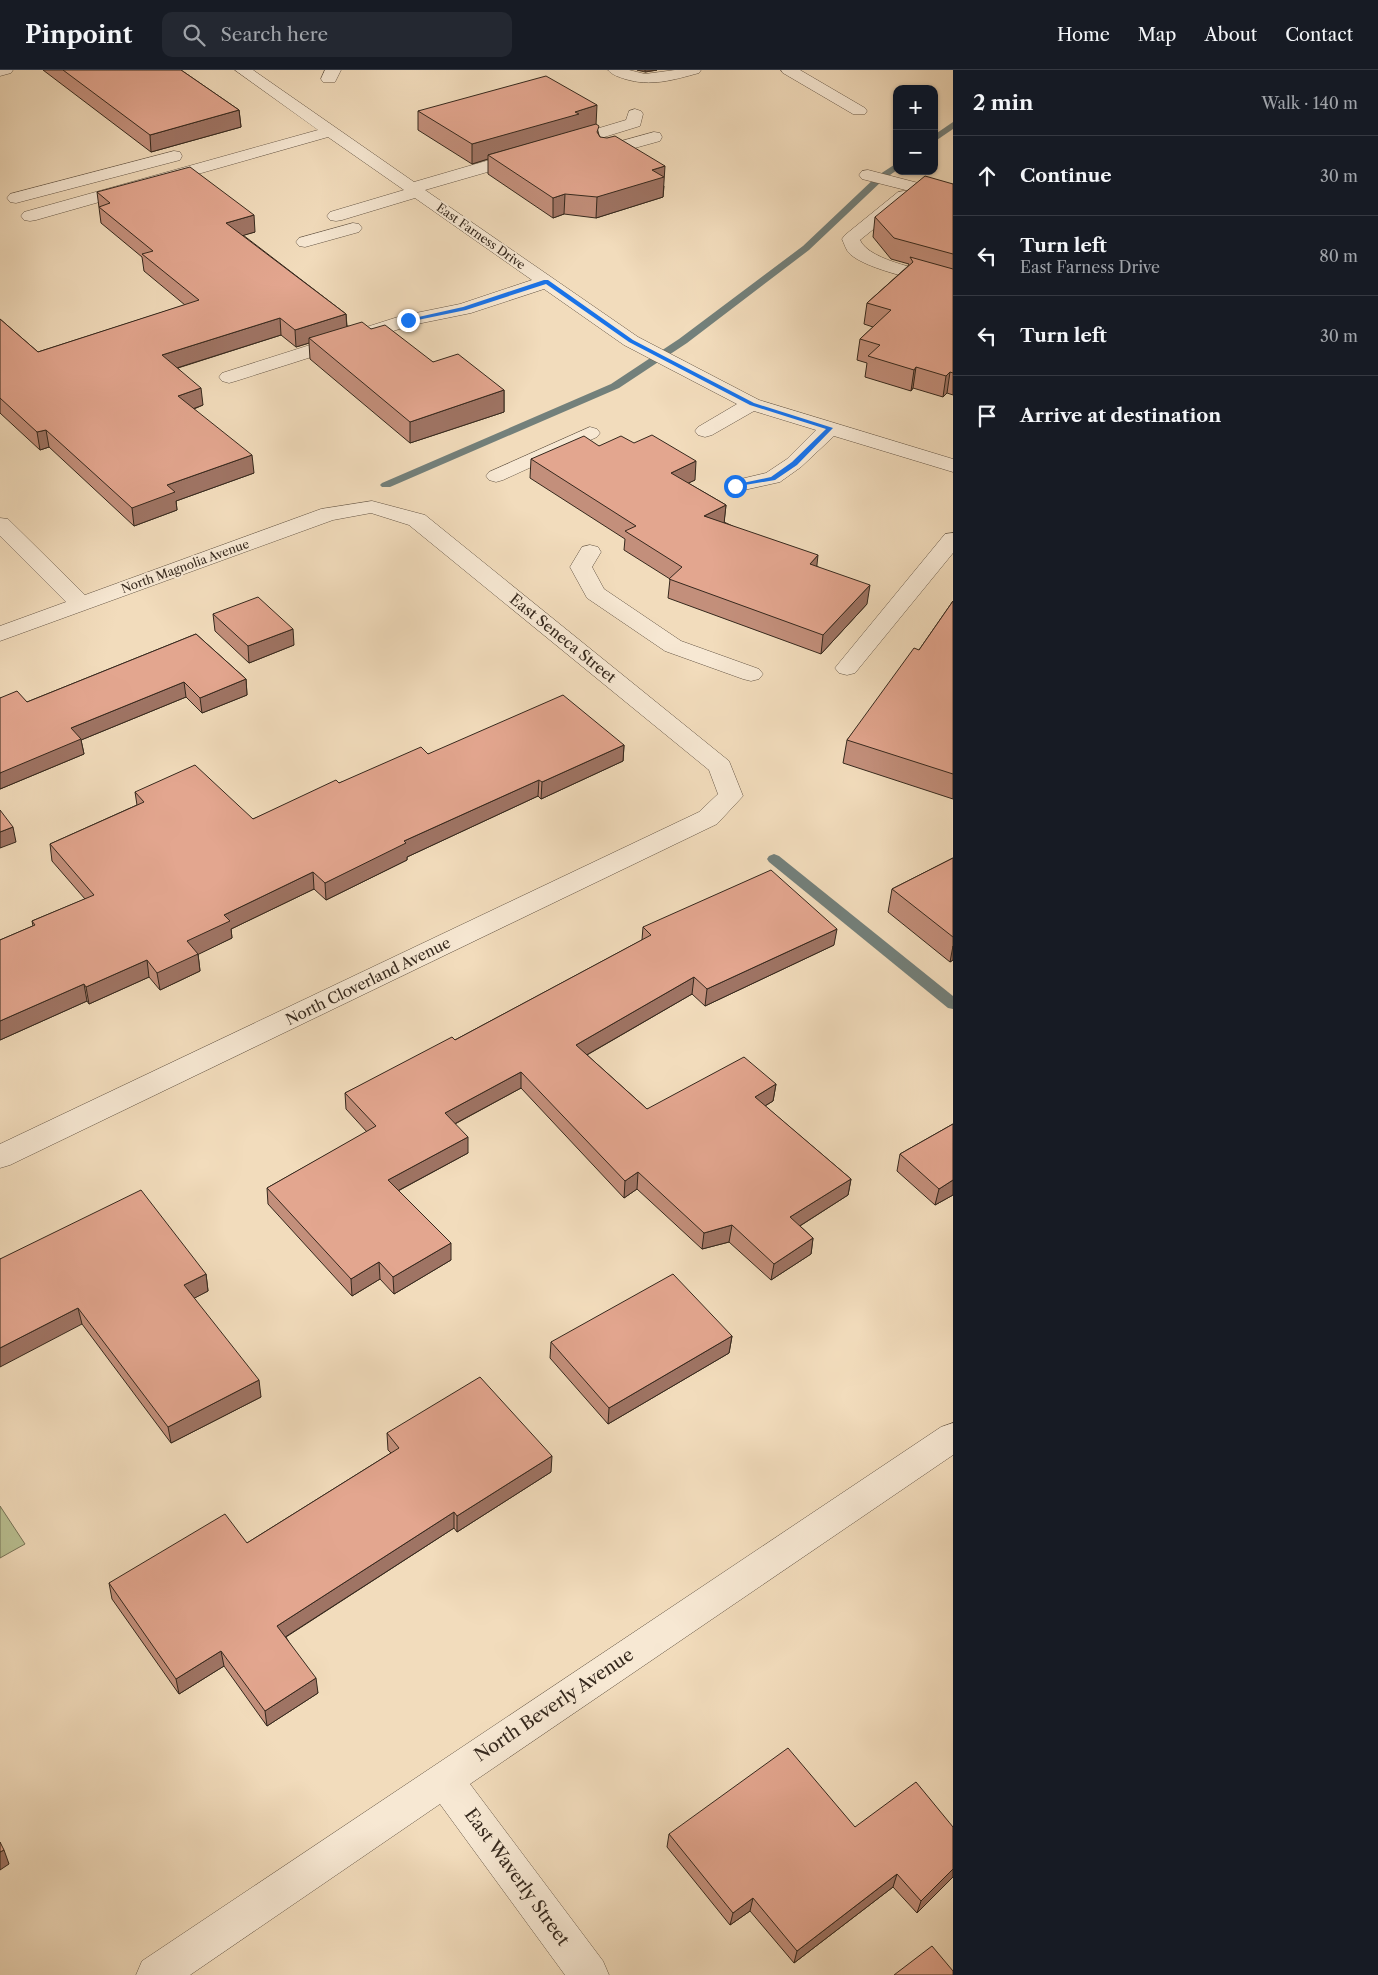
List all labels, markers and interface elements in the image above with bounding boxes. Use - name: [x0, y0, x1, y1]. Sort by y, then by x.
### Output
- search box: [162, 12, 512, 57]
- text: Pinpoint: [25, 20, 132, 49]
- icon: search: [180, 21, 208, 49]
- text: Search here: [220, 23, 328, 46]
- text: Home: [1057, 24, 1110, 46]
- text: Map: [1138, 24, 1176, 46]
- text: About: [1204, 24, 1257, 46]
- text: Contact: [1285, 24, 1353, 46]
- map controls: [893, 85, 938, 175]
- button: +: [893, 85, 938, 130]
- text: 2 min: [973, 90, 1033, 115]
- text: Walk · 140 m: [1261, 93, 1358, 113]
- button: −: [893, 130, 938, 175]
- icon: ahead: [973, 162, 1001, 190]
- text: Continue: [1020, 164, 1112, 187]
- text: 30 m: [1320, 166, 1358, 186]
- street label: East Farness Drive: [434, 200, 529, 272]
- text: Turn left: [1020, 234, 1107, 257]
- icon: left: [973, 242, 1001, 270]
- text: 80 m: [1319, 246, 1358, 266]
- text: East Farness Drive: [1020, 257, 1160, 277]
- route end: [397, 309, 420, 332]
- icon: left: [973, 322, 1001, 350]
- text: Turn left: [1020, 324, 1107, 347]
- text: 30 m: [1320, 326, 1358, 346]
- icon: arrive: [973, 402, 1001, 430]
- text: Arrive at destination: [1020, 404, 1221, 427]
- route start: [724, 475, 747, 498]
- street label: North Magnolia Avenue: [119, 536, 251, 596]
- street label: East Seneca Street: [506, 589, 621, 687]
- street label: North Cloverland Avenue: [282, 933, 454, 1029]
- street label: North Beverly Avenue: [470, 1643, 638, 1767]
- street label: East Waverly Street: [460, 1804, 575, 1951]

